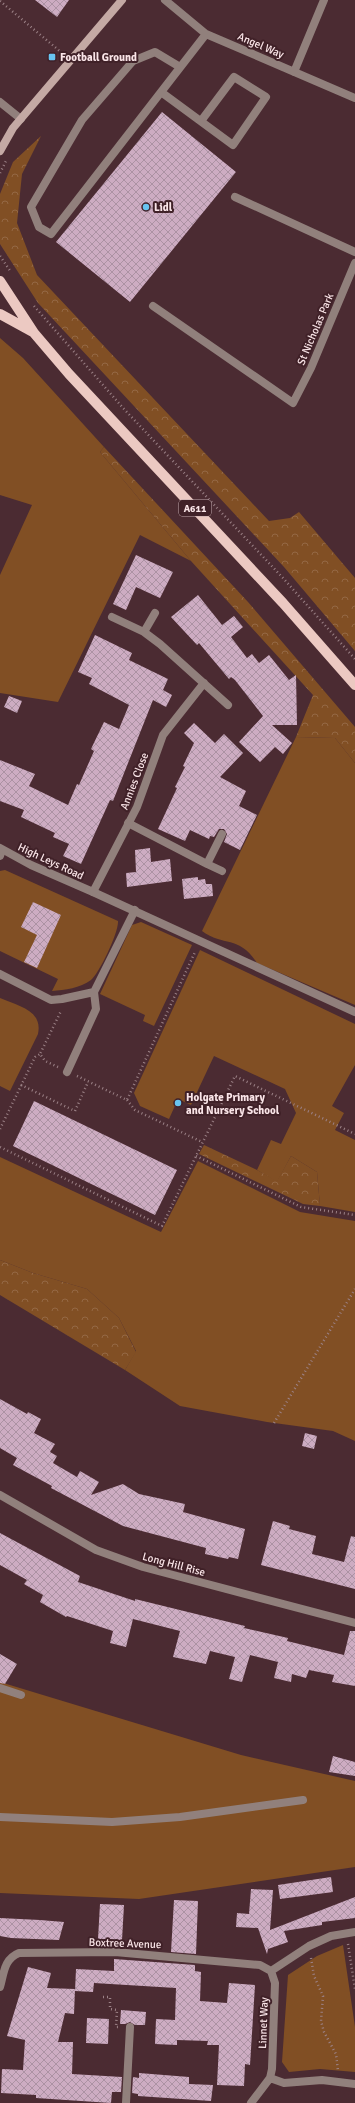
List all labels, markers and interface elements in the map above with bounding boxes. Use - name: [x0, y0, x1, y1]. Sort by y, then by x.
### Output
- street label: Angel Way: [236, 30, 287, 61]
- place label: Football Ground: [60, 51, 137, 64]
- marker: Football Ground: [47, 52, 57, 62]
- place label: Lidl: [154, 201, 173, 214]
- marker: Lidl: [141, 202, 151, 212]
- street label: St Nicholas Park: [294, 291, 337, 367]
- road number: A611: [179, 500, 211, 516]
- street label: Annies Close: [118, 751, 151, 812]
- street label: High Leys Road: [16, 840, 86, 882]
- place label: Holgate Primary and Nursery School: [186, 1091, 280, 1117]
- marker: Holgate Primary and Nursery School: [173, 1098, 183, 1108]
- street label: Long Hill Rise: [141, 1550, 207, 1579]
- street label: Boxtree Avenue: [88, 1936, 162, 1951]
- street label: Linnet Way: [256, 1996, 271, 2049]

